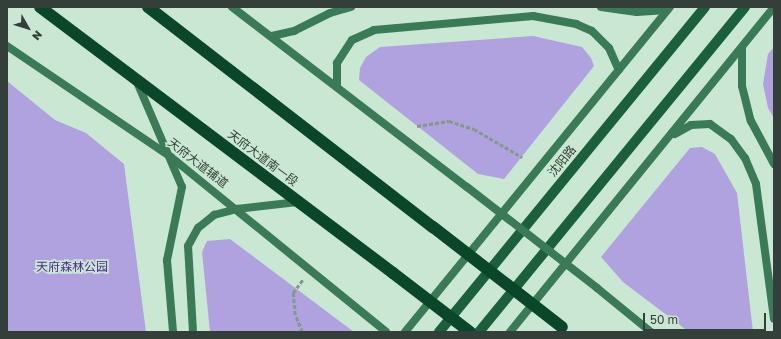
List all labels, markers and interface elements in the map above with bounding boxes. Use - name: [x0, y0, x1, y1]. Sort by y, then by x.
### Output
- north arrow: [8, 8, 48, 48]
- text: N: [30, 29, 45, 43]
- street label: 天府大道南一段: [225, 127, 301, 189]
- street label: 天府大道辅道: [165, 135, 231, 191]
- street label: 沈阳路: [545, 142, 579, 180]
- park label: 天府森林公园: [36, 260, 108, 274]
- scale bar: [645, 305, 768, 331]
- text: 50 m: [650, 312, 678, 327]

